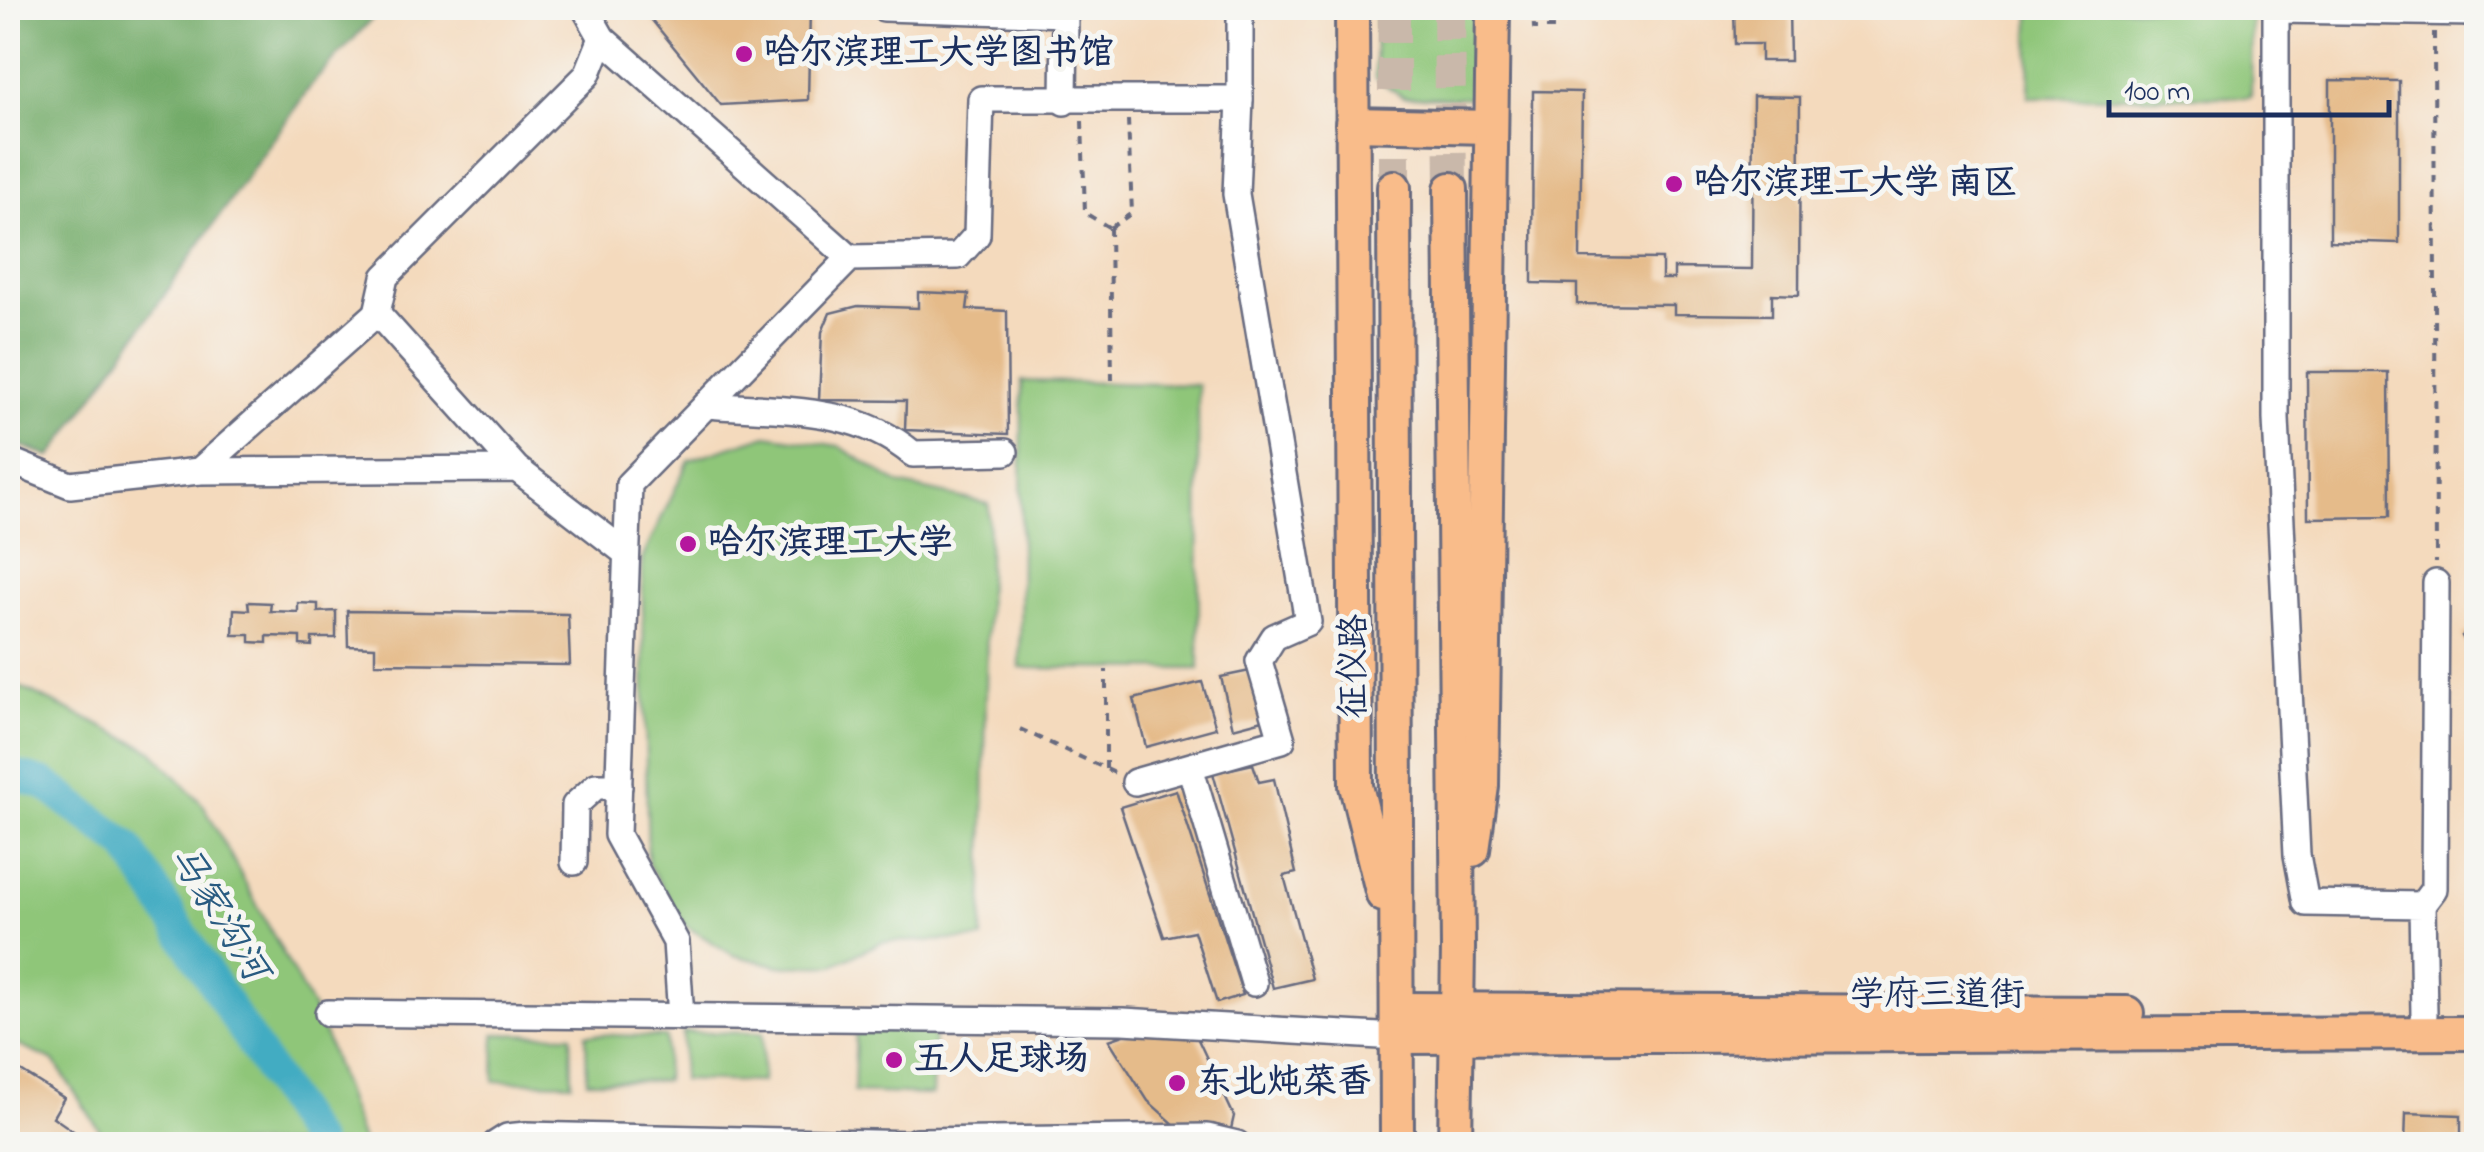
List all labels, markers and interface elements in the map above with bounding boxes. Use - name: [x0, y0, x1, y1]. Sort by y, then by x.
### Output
- place label: 哈尔滨理工大学图书馆: [764, 29, 1114, 80]
- marker: 哈尔滨理工大学图书馆: [733, 43, 755, 65]
- scale bar: [2109, 55, 2389, 117]
- text: 100 m: [2124, 71, 2190, 115]
- place label: 哈尔滨理工大学 南区: [1694, 159, 2018, 210]
- marker: 哈尔滨理工大学 南区: [1663, 173, 1685, 195]
- place label: 哈尔滨理工大学: [708, 519, 953, 570]
- marker: 哈尔滨理工大学: [677, 533, 699, 555]
- street label: 征仪路: [1330, 613, 1381, 719]
- water label: 马家沟河: [153, 835, 284, 998]
- street label: 学府三道街: [1849, 971, 2025, 1022]
- place label: 五人足球场: [914, 1035, 1089, 1086]
- marker: 五人足球场: [883, 1049, 905, 1071]
- place label: 东北炖菜香: [1197, 1058, 1372, 1109]
- marker: 东北炖菜香: [1166, 1072, 1188, 1094]

